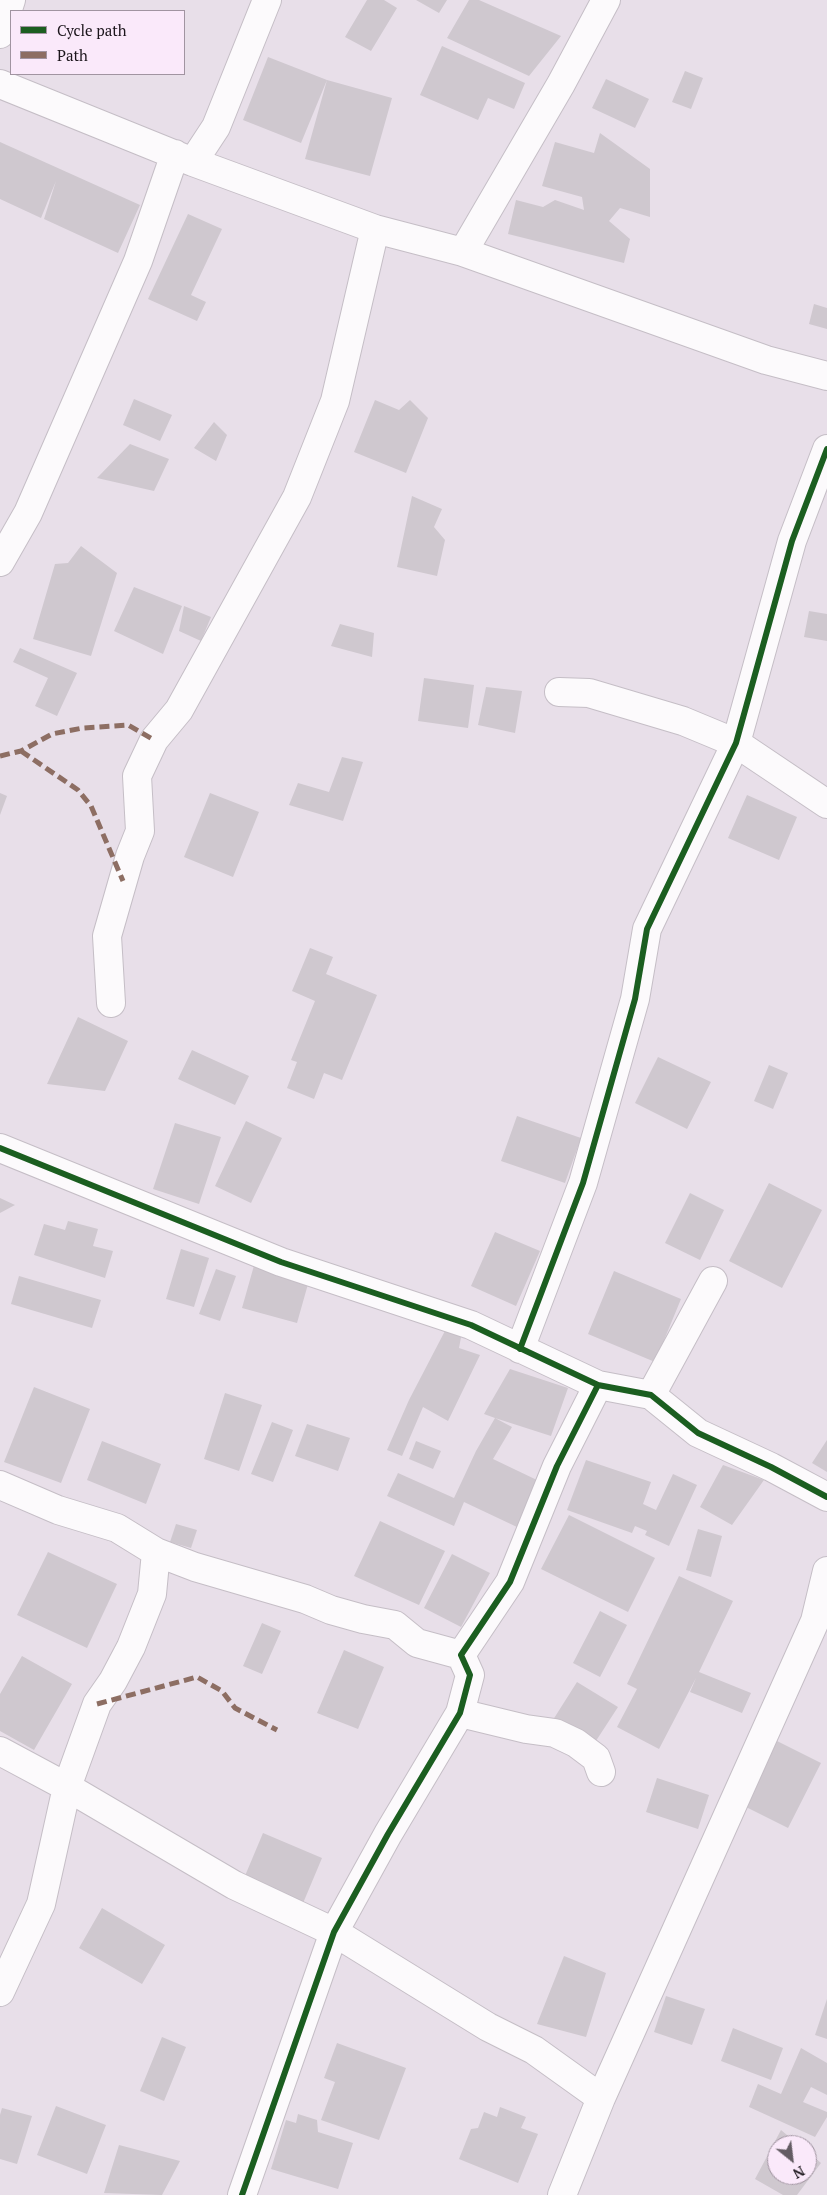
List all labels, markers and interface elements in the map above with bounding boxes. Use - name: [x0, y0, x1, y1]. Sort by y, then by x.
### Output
- legend: [10, 10, 185, 75]
- text: Cycle path: [57, 20, 127, 40]
- text: Path: [57, 45, 88, 65]
- north arrow: [767, 2135, 817, 2185]
- text: N: [790, 2162, 808, 2184]

